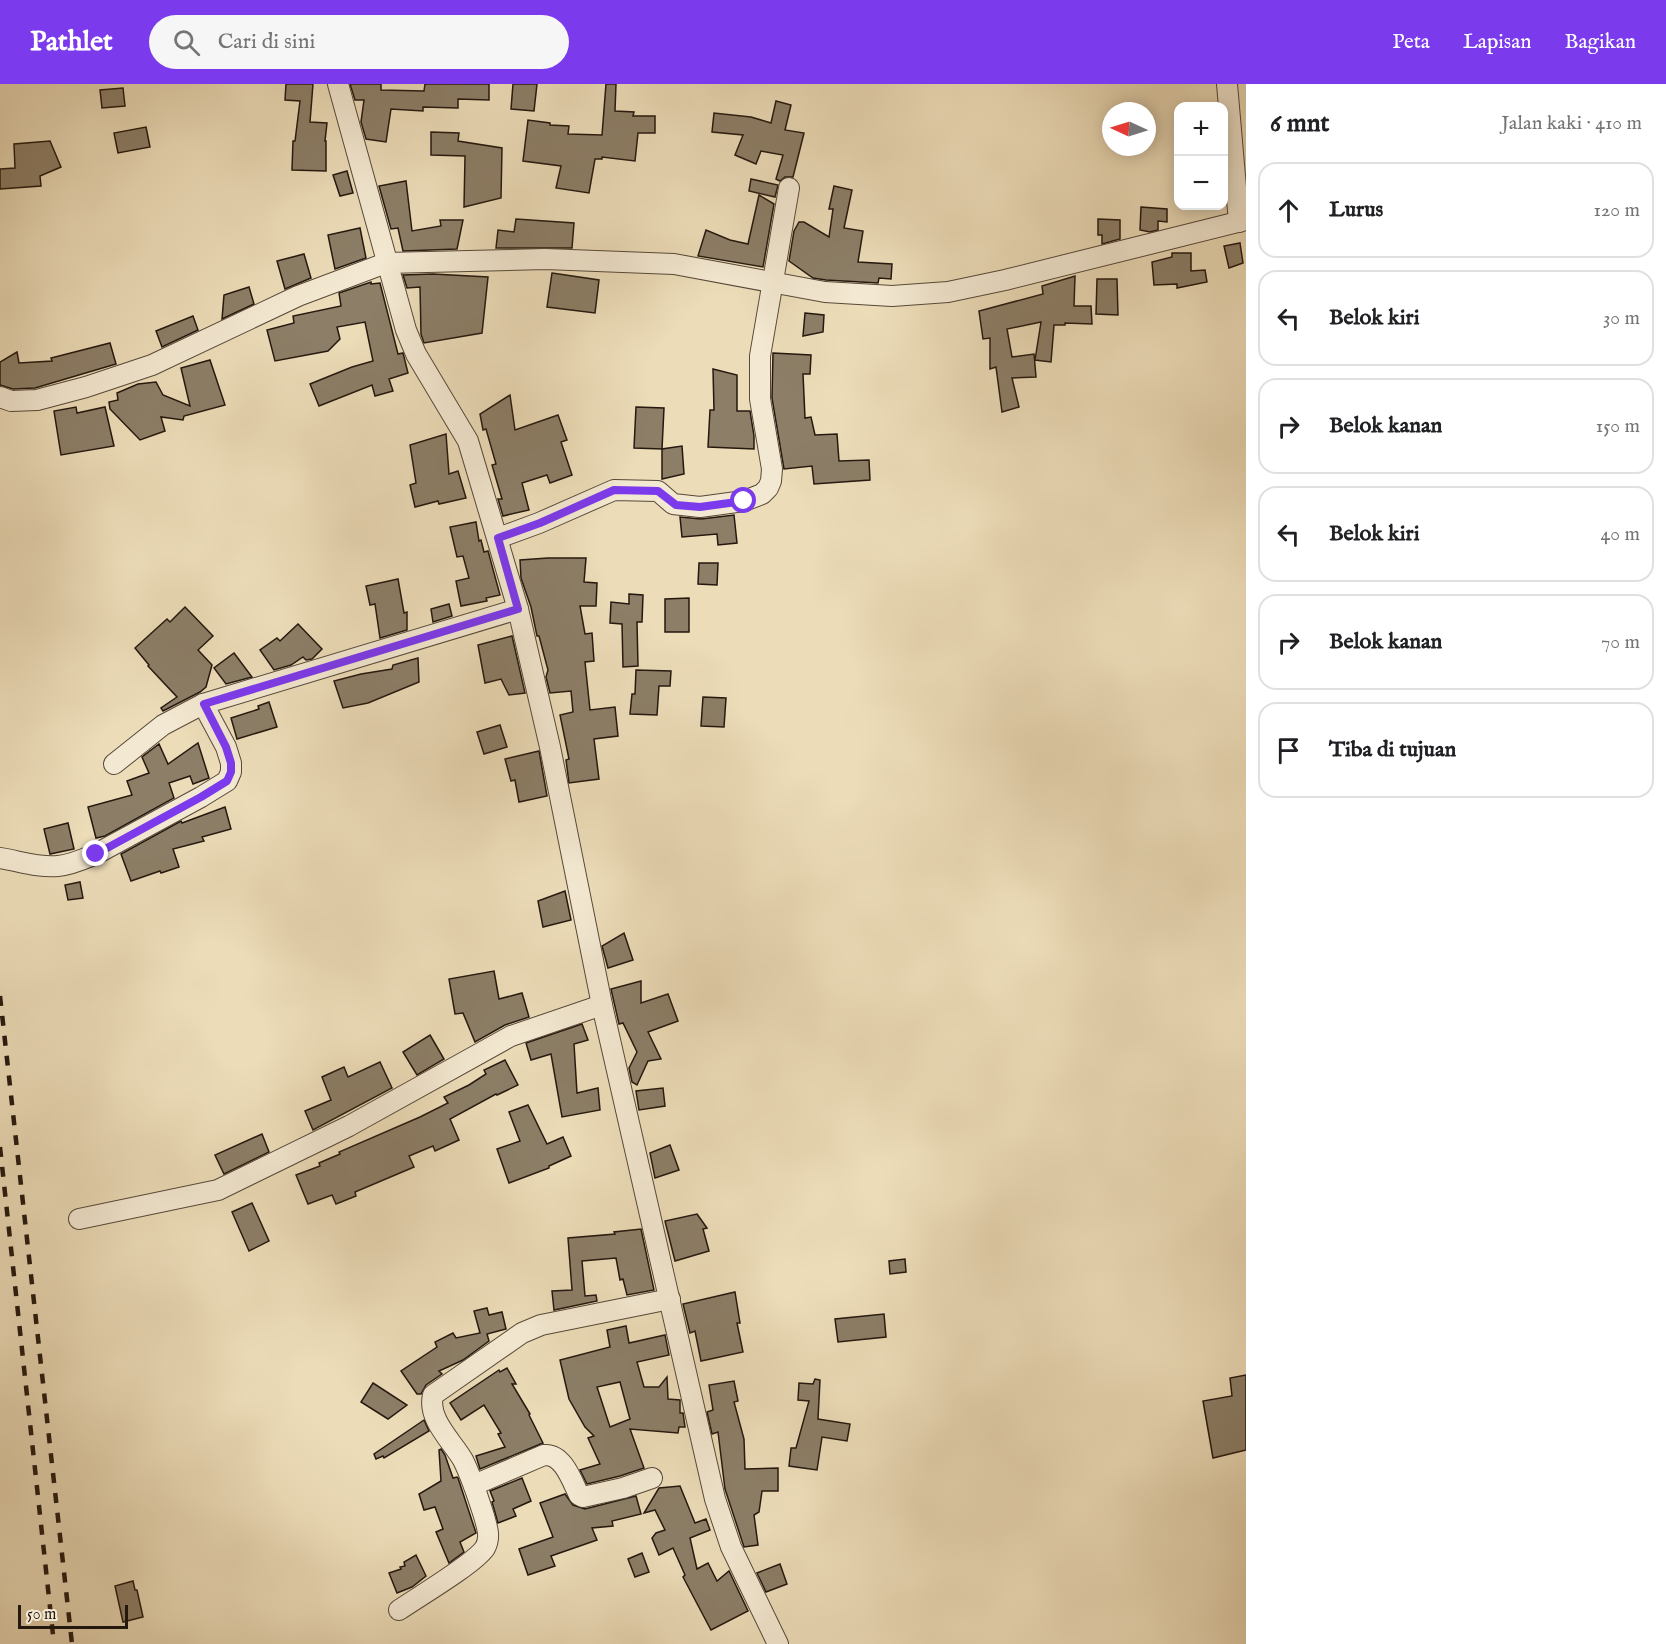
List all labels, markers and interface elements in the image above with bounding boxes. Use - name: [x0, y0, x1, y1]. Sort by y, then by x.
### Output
- search box: [149, 15, 569, 69]
- text: Pathlet: [30, 25, 113, 60]
- icon: search: [170, 26, 203, 59]
- text: Cari di sini: [218, 28, 315, 56]
- text: Peta: [1392, 29, 1430, 56]
- text: Lapisan: [1463, 29, 1532, 56]
- text: Bagikan: [1565, 29, 1636, 56]
- north arrow: [1102, 102, 1156, 156]
- map controls: [1174, 102, 1228, 210]
- button: +: [1174, 102, 1228, 156]
- text: 6 mnt: [1270, 107, 1329, 140]
- text: Jalan kaki · 410 m: [1501, 111, 1642, 136]
- button: −: [1174, 156, 1228, 210]
- icon: ahead: [1272, 194, 1305, 227]
- text: Lurus: [1329, 196, 1383, 224]
- text: 120 m: [1594, 198, 1640, 223]
- icon: left: [1272, 302, 1305, 335]
- text: Belok kiri: [1329, 304, 1420, 332]
- text: 30 m: [1603, 306, 1640, 331]
- icon: right: [1272, 410, 1305, 443]
- text: Belok kanan: [1329, 412, 1442, 440]
- text: 150 m: [1596, 414, 1640, 439]
- route start: [730, 487, 756, 513]
- icon: left: [1272, 518, 1305, 551]
- text: Belok kiri: [1329, 520, 1420, 548]
- text: 40 m: [1601, 522, 1640, 547]
- icon: right: [1272, 626, 1305, 659]
- text: Belok kanan: [1329, 628, 1442, 656]
- text: 70 m: [1601, 630, 1640, 655]
- icon: arrive: [1272, 734, 1305, 767]
- text: Tiba di tujuan: [1329, 736, 1456, 764]
- route end: [82, 840, 108, 866]
- scale bar: [18, 1602, 128, 1630]
- text: 50 m: [27, 1605, 56, 1625]

